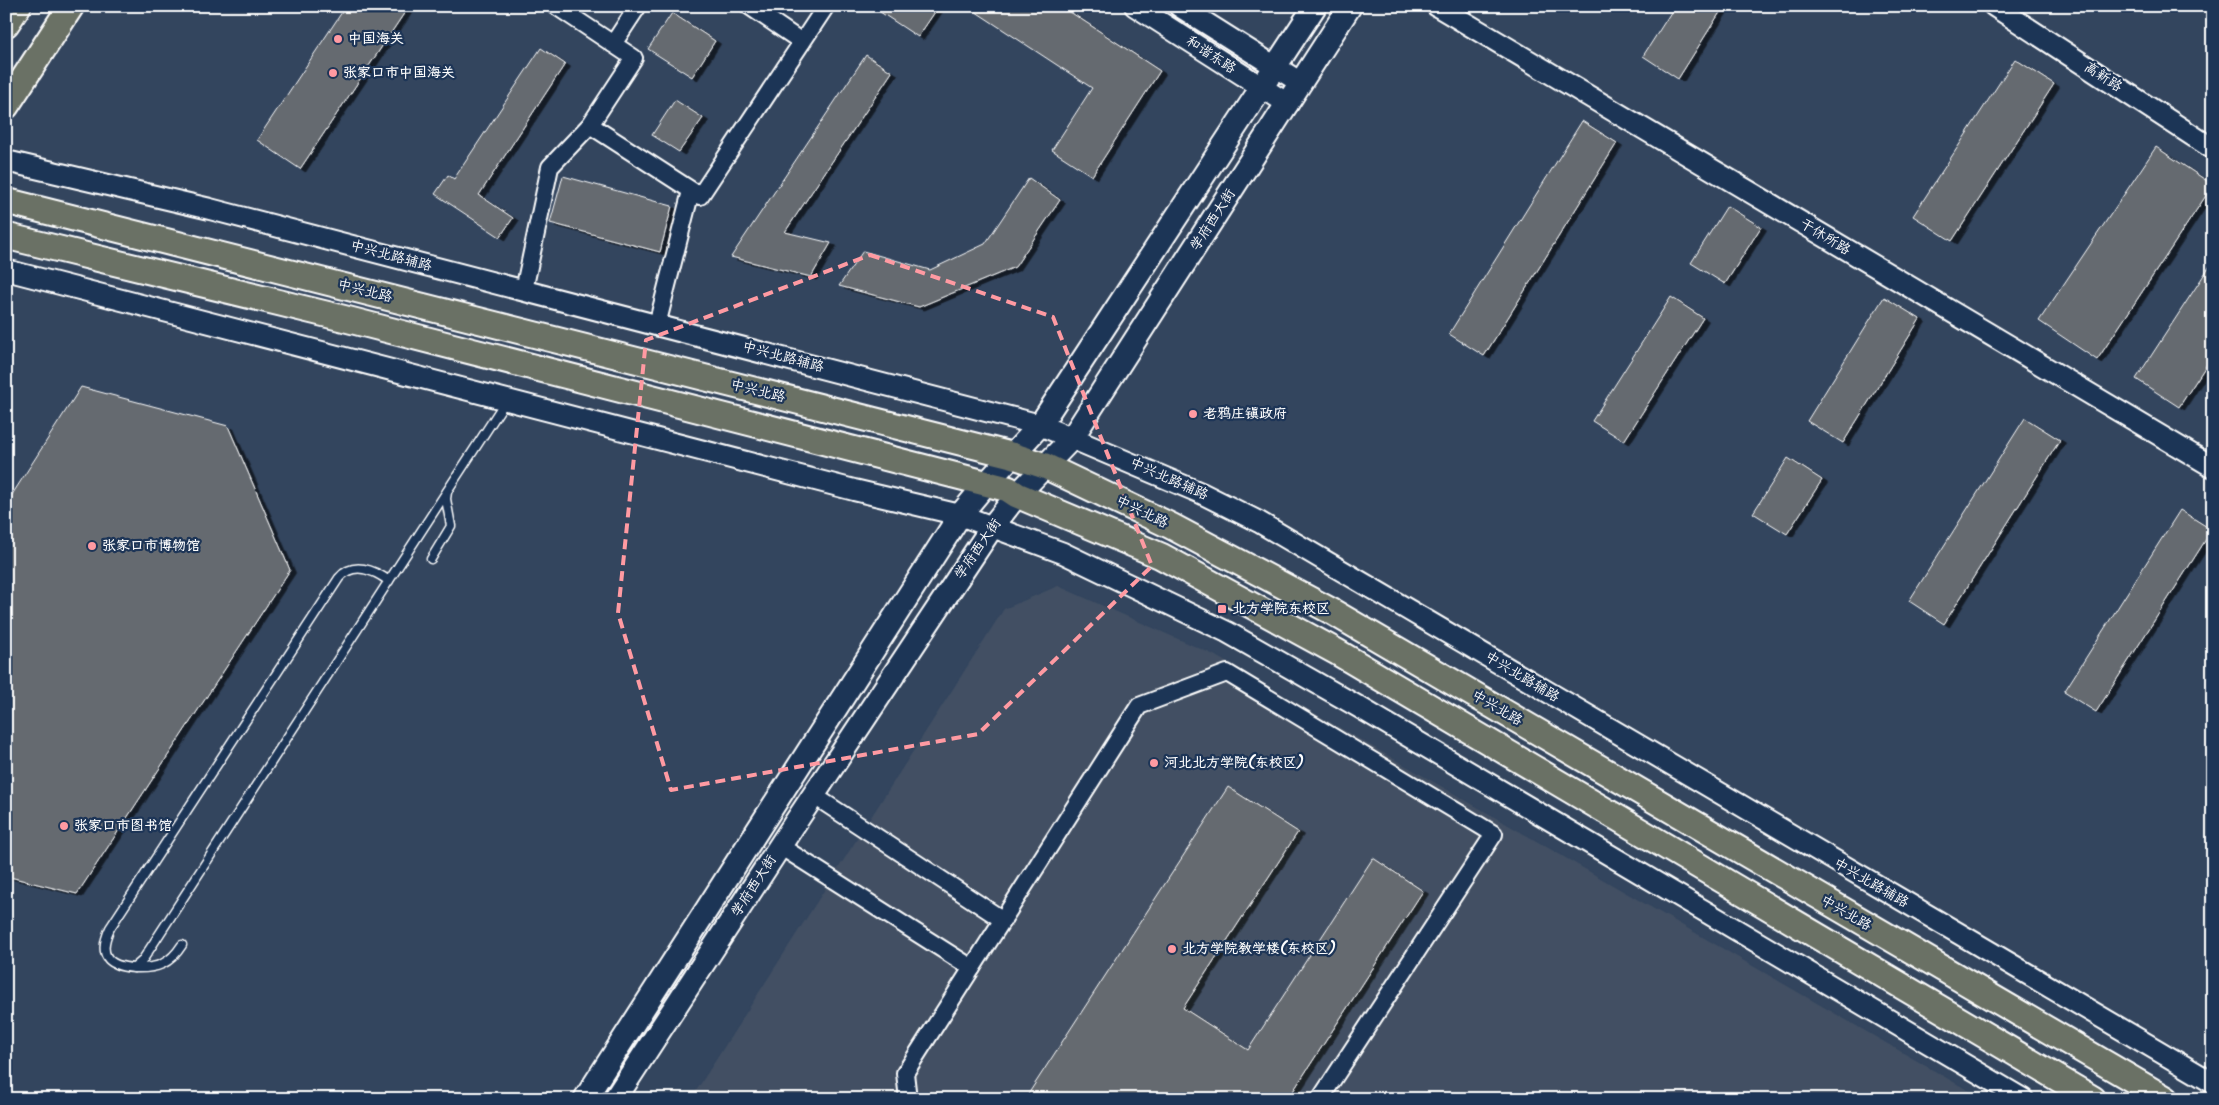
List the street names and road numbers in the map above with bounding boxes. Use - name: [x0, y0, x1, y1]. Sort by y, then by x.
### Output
- street label: 和谐东路: [1182, 31, 1240, 79]
- street label: 高新路: [2079, 56, 2127, 98]
- street label: 学府西大街: [1185, 185, 1241, 255]
- street label: 干休所路: [1795, 213, 1855, 261]
- street label: 中兴北路辅路: [348, 235, 434, 277]
- street label: 中兴北路: [335, 274, 395, 308]
- street label: 中兴北路辅路: [740, 336, 826, 378]
- street label: 中兴北路: [728, 374, 788, 408]
- street label: 中兴北路辅路: [1126, 452, 1212, 506]
- street label: 中兴北路: [1112, 490, 1172, 534]
- street label: 学府西大街: [949, 514, 1007, 584]
- street label: 中兴北路辅路: [1480, 646, 1564, 708]
- street label: 中兴北路: [1467, 684, 1527, 732]
- street label: 学府西大街: [726, 851, 782, 921]
- street label: 中兴北路辅路: [1829, 852, 1913, 914]
- street label: 中兴北路: [1816, 889, 1876, 937]

